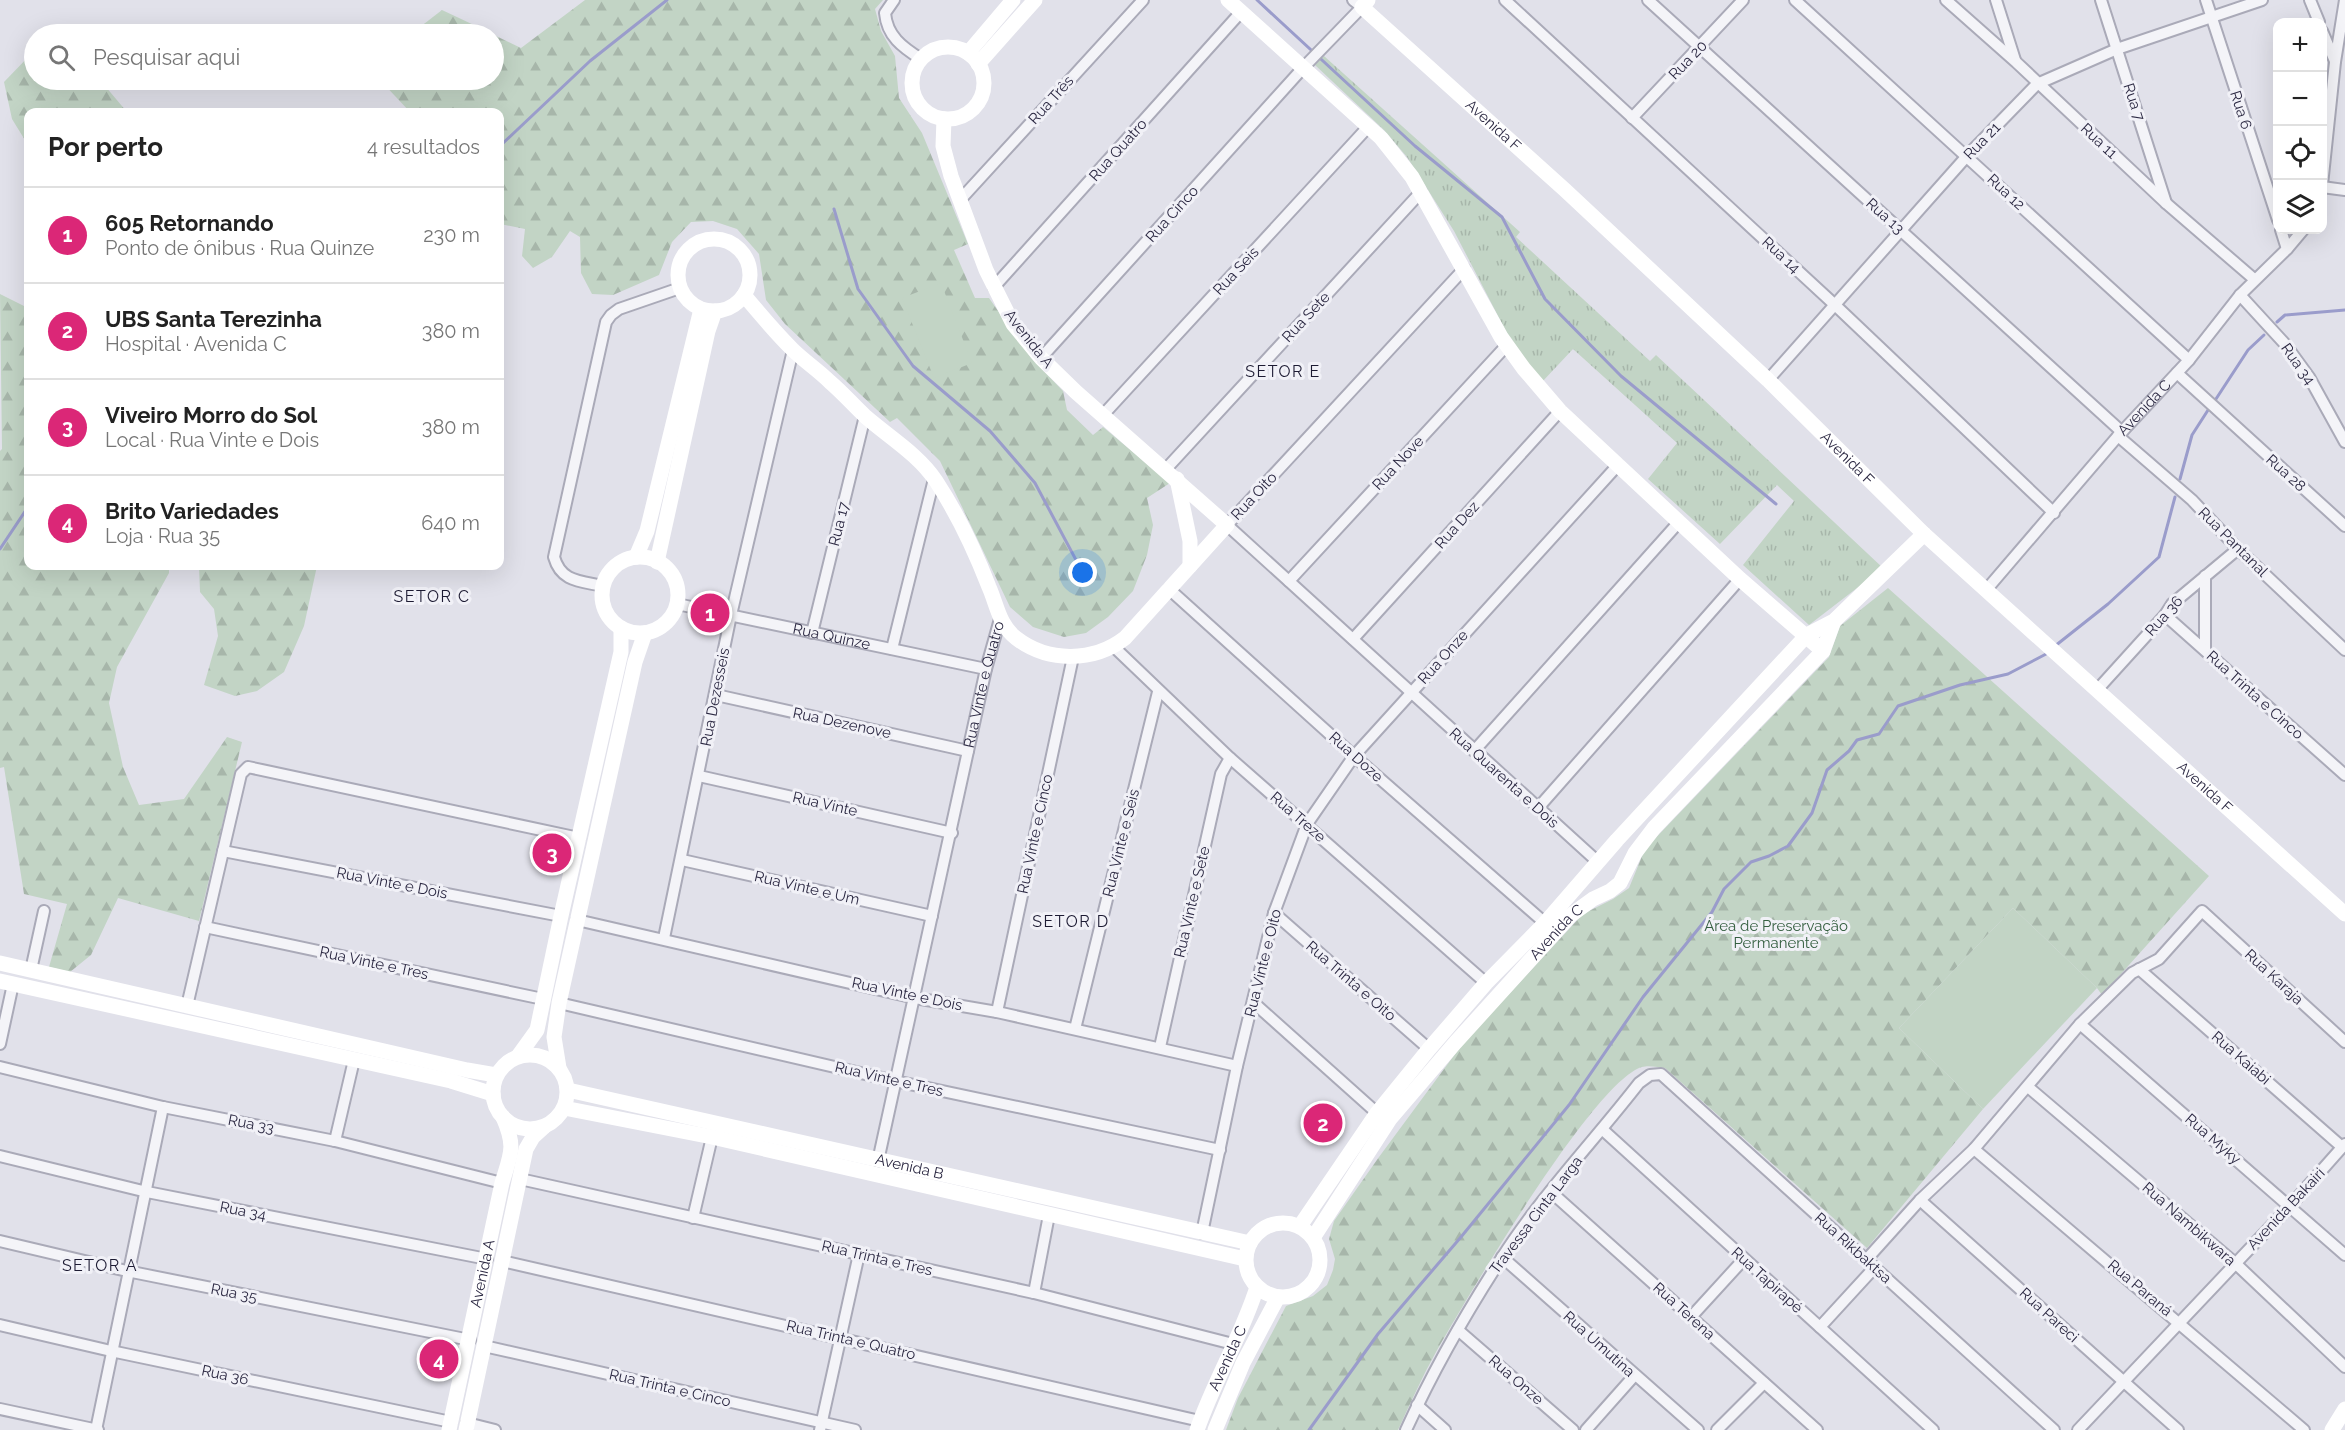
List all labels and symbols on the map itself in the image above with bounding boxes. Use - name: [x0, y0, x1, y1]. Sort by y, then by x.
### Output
- street label: Rua 20: [1665, 37, 1711, 83]
- street label: Rua Três: [1025, 72, 1077, 128]
- street label: Rua 7: [2119, 81, 2149, 123]
- street label: Rua 6: [2226, 88, 2256, 132]
- street label: Avenida F: [1462, 96, 1525, 155]
- street label: Rua Quatro: [1085, 115, 1151, 185]
- street label: Rua 21: [1960, 118, 2004, 163]
- street label: Rua 11: [2077, 120, 2121, 163]
- street label: Rua 12: [1983, 170, 2029, 214]
- street label: Rua Cinco: [1142, 182, 1202, 246]
- street label: Rua 13: [1862, 194, 1908, 238]
- street label: Rua 14: [1758, 233, 1804, 277]
- street label: Rua Seis: [1209, 243, 1263, 299]
- street label: Rua Sete: [1278, 288, 1334, 346]
- street label: Avenida A: [1001, 306, 1057, 372]
- street label: Rua 34: [2277, 340, 2319, 388]
- district label: SETOR E: [1245, 362, 1321, 381]
- street label: Avenida C: [2114, 376, 2175, 439]
- street label: Avenida F: [1817, 428, 1878, 489]
- street label: Rua Nove: [1368, 432, 1428, 494]
- street label: Rua 28: [2262, 450, 2310, 496]
- street label: Rua Oito: [1227, 468, 1281, 524]
- street label: Rua Dez: [1431, 498, 1483, 552]
- street label: Rua 17: [825, 500, 853, 548]
- street label: Rua Pantanal: [2195, 504, 2272, 581]
- your location: [1068, 558, 1097, 587]
- district label: SETOR C: [394, 587, 470, 606]
- pin: 1: [690, 590, 730, 636]
- street label: Rua 36: [2141, 592, 2187, 640]
- street label: Rua Vinte e Quatro: [960, 619, 1008, 750]
- street label: Rua Quinze: [791, 620, 872, 653]
- street label: Rua Onze: [1414, 626, 1472, 688]
- street label: Rua Dezesseis: [697, 646, 733, 748]
- street label: Rua Trinta e Cinco: [2203, 647, 2307, 743]
- street label: Rua Dezenove: [791, 704, 893, 742]
- street label: Rua Quarenta e Dois: [1445, 724, 1563, 832]
- street label: Rua Doze: [1325, 728, 1387, 786]
- street label: Avenida F: [2173, 758, 2236, 817]
- street label: Rua Vinte e Cinco: [1014, 773, 1056, 895]
- street label: Rua Vinte e Seis: [1099, 787, 1143, 899]
- street label: Rua Vinte: [791, 788, 859, 820]
- street label: Rua Treze: [1267, 788, 1330, 846]
- pin: 3: [532, 830, 572, 876]
- street label: Rua Vinte e Sete: [1170, 844, 1214, 960]
- street label: Rua Vinte e Dois: [335, 863, 449, 903]
- street label: Rua Vinte e Um: [753, 867, 861, 909]
- street label: Avenida C: [1526, 900, 1586, 964]
- street label: Rua Vinte e Oito: [1241, 907, 1285, 1019]
- district label: SETOR D: [1032, 912, 1110, 931]
- park label: Área de Preservação Permanente: [1704, 917, 1848, 952]
- street label: Rua Trinta e Oito: [1302, 937, 1400, 1025]
- street label: Rua Vinte e Tres: [318, 943, 430, 983]
- street label: Rua Karaja: [2241, 945, 2307, 1009]
- street label: Rua Vinte e Dois: [850, 973, 964, 1015]
- street label: Rua Kaiabi: [2208, 1027, 2274, 1089]
- street label: Rua Vinte e Tres: [833, 1058, 945, 1100]
- pin: 2: [1304, 1100, 1342, 1146]
- street label: Rua Myky: [2181, 1110, 2245, 1168]
- street label: Rua 33: [226, 1111, 276, 1137]
- street label: Avenida B: [874, 1150, 945, 1183]
- street label: Travessa Cinta Larga: [1486, 1153, 1586, 1277]
- street label: Avenida Bakairi: [2243, 1164, 2329, 1254]
- street label: Rua Nambikwara: [2139, 1178, 2239, 1270]
- street label: Rua 34: [218, 1198, 268, 1224]
- street label: Rua Rikbaktsa: [1811, 1209, 1895, 1287]
- street label: Rua Trinta e Tres: [820, 1236, 934, 1280]
- street label: Avenida A: [467, 1238, 499, 1309]
- street label: Rua Tapirapé: [1728, 1243, 1807, 1317]
- district label: SETOR A: [62, 1256, 138, 1275]
- street label: Rua Paraná: [2104, 1256, 2176, 1320]
- street label: Rua Terena: [1649, 1278, 1719, 1344]
- street label: Rua 35: [209, 1280, 259, 1306]
- street label: Rua Pareci: [2016, 1284, 2082, 1346]
- street label: Rua Umutina: [1560, 1307, 1638, 1381]
- street label: Rua Trinta e Quatro: [785, 1316, 917, 1364]
- street label: Avenida C: [1205, 1323, 1250, 1394]
- pin: 4: [420, 1336, 458, 1382]
- street label: Rua Onze: [1485, 1351, 1547, 1409]
- street label: Rua 36: [200, 1361, 250, 1389]
- street label: Rua Trinta e Cinco: [607, 1365, 733, 1411]

